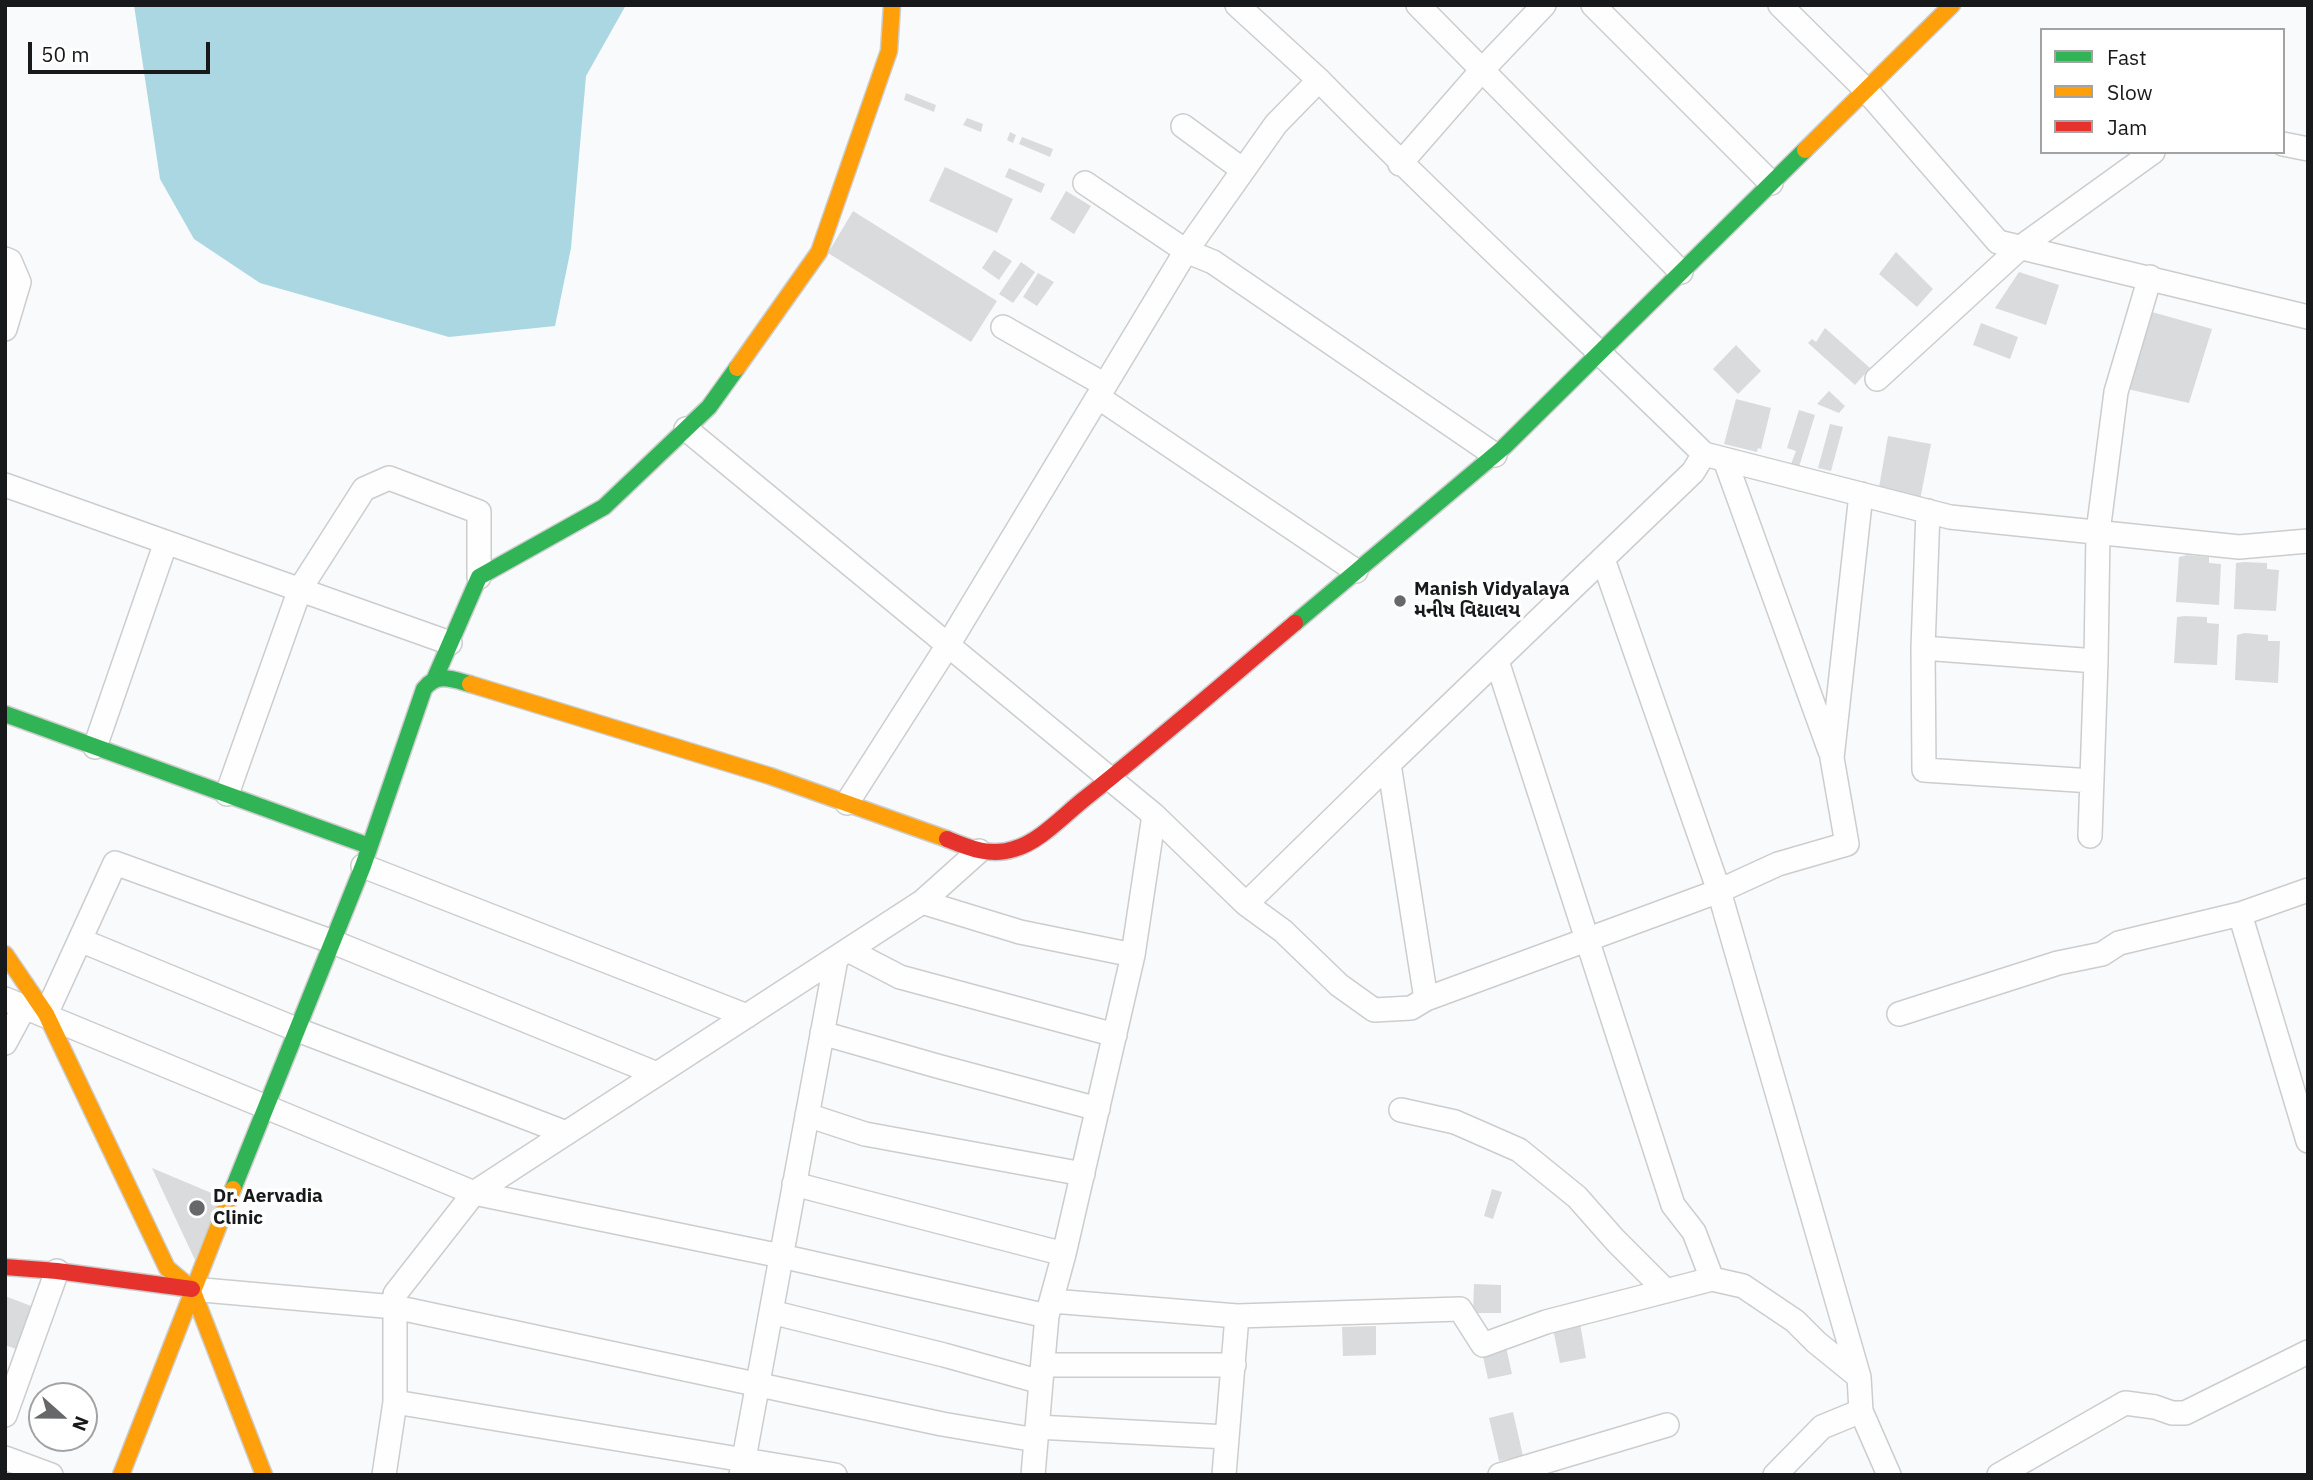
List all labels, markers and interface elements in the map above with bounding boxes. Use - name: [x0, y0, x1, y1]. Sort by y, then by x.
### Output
- scale bar: [32, 28, 214, 72]
- legend: [2040, 28, 2285, 154]
- text: 50 m: [41, 40, 90, 68]
- text: Fast: [2107, 43, 2147, 71]
- text: Slow: [2107, 78, 2153, 106]
- text: Jam: [2107, 113, 2147, 141]
- place label: Manish Vidyalaya મનીષ વિદ્યાલય: [1414, 579, 1570, 623]
- marker: Manish Vidyalaya મનીષ વિદ્યાલય: [1392, 593, 1408, 609]
- place label: Dr. Aervadia Clinic: [213, 1186, 323, 1230]
- marker: Dr. Aervadia Clinic: [187, 1198, 207, 1218]
- north arrow: [28, 1382, 98, 1452]
- text: N: [67, 1413, 94, 1435]

